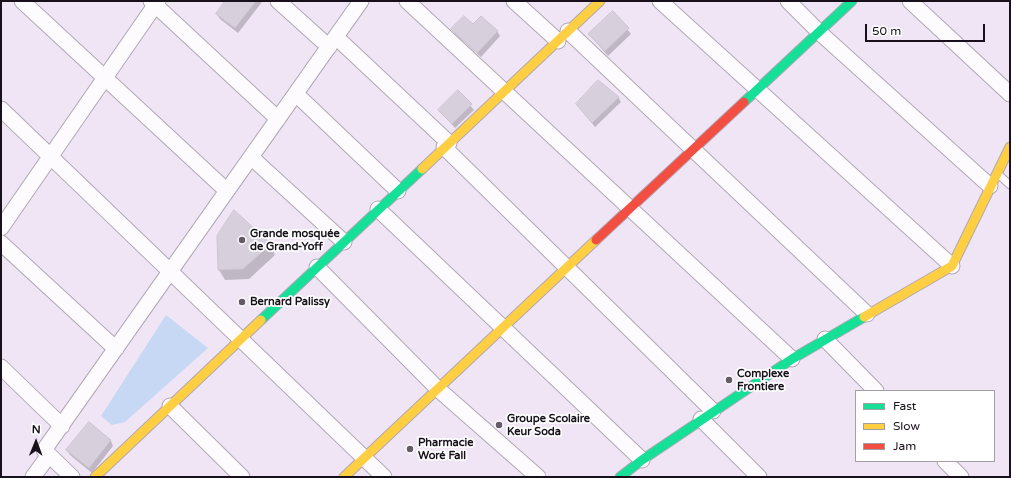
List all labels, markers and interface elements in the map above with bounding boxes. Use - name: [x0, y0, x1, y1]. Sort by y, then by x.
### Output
- scale bar: [867, 16, 987, 42]
- text: 50 m: [872, 24, 901, 38]
- place label: Grande mosquée de Grand-Yoff: [250, 227, 340, 253]
- marker: Grande mosquée de Grand-Yoff: [237, 235, 247, 245]
- place label: Bernard Palissy: [250, 295, 330, 309]
- marker: Bernard Palissy: [237, 297, 247, 307]
- place label: Complexe Frontiere: [737, 367, 789, 393]
- marker: Complexe Frontiere: [724, 375, 734, 385]
- legend: [855, 390, 995, 462]
- text: Fast: [893, 399, 916, 413]
- place label: Groupe Scolaire Keur Soda: [507, 412, 590, 438]
- text: Slow: [893, 419, 920, 433]
- marker: Groupe Scolaire Keur Soda: [494, 420, 504, 430]
- north arrow: [16, 422, 56, 462]
- text: N: [32, 423, 41, 436]
- place label: Pharmacie Woré Fall: [418, 436, 474, 462]
- text: Jam: [893, 439, 916, 453]
- marker: Pharmacie Woré Fall: [405, 444, 415, 454]

